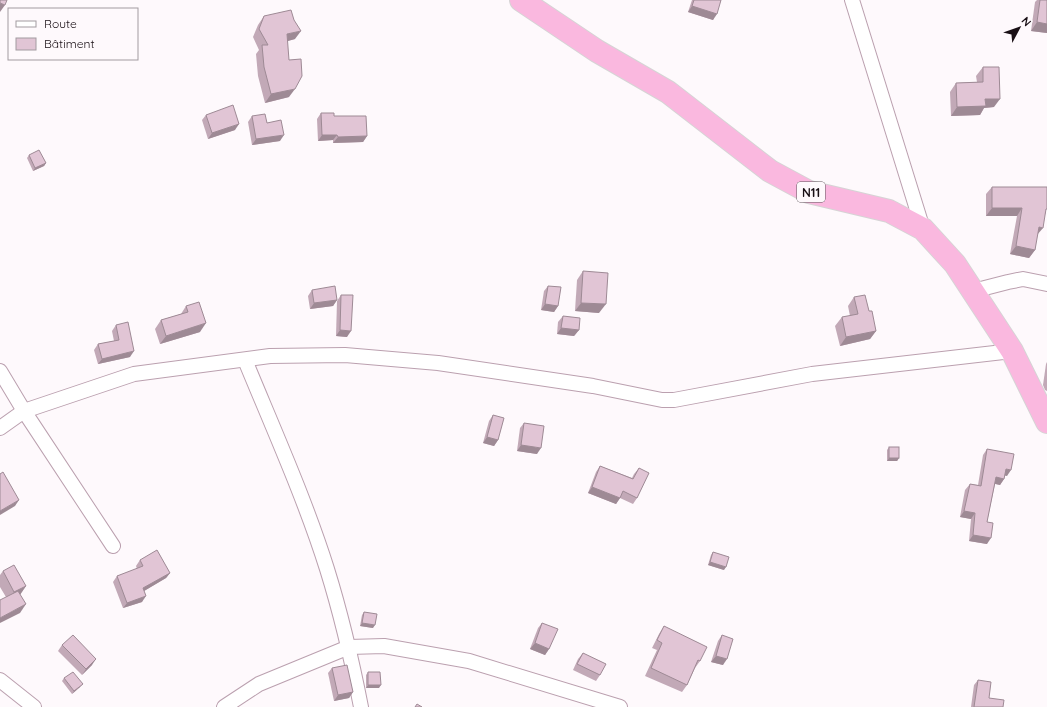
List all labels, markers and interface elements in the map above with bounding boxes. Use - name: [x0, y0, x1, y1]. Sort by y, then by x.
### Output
- legend: [8, 8, 138, 60]
- north arrow: [999, 8, 1039, 48]
- text: N: [1019, 14, 1034, 29]
- text: Route: [44, 16, 77, 31]
- text: Bâtiment: [44, 36, 94, 51]
- road number: N11: [797, 182, 825, 202]

